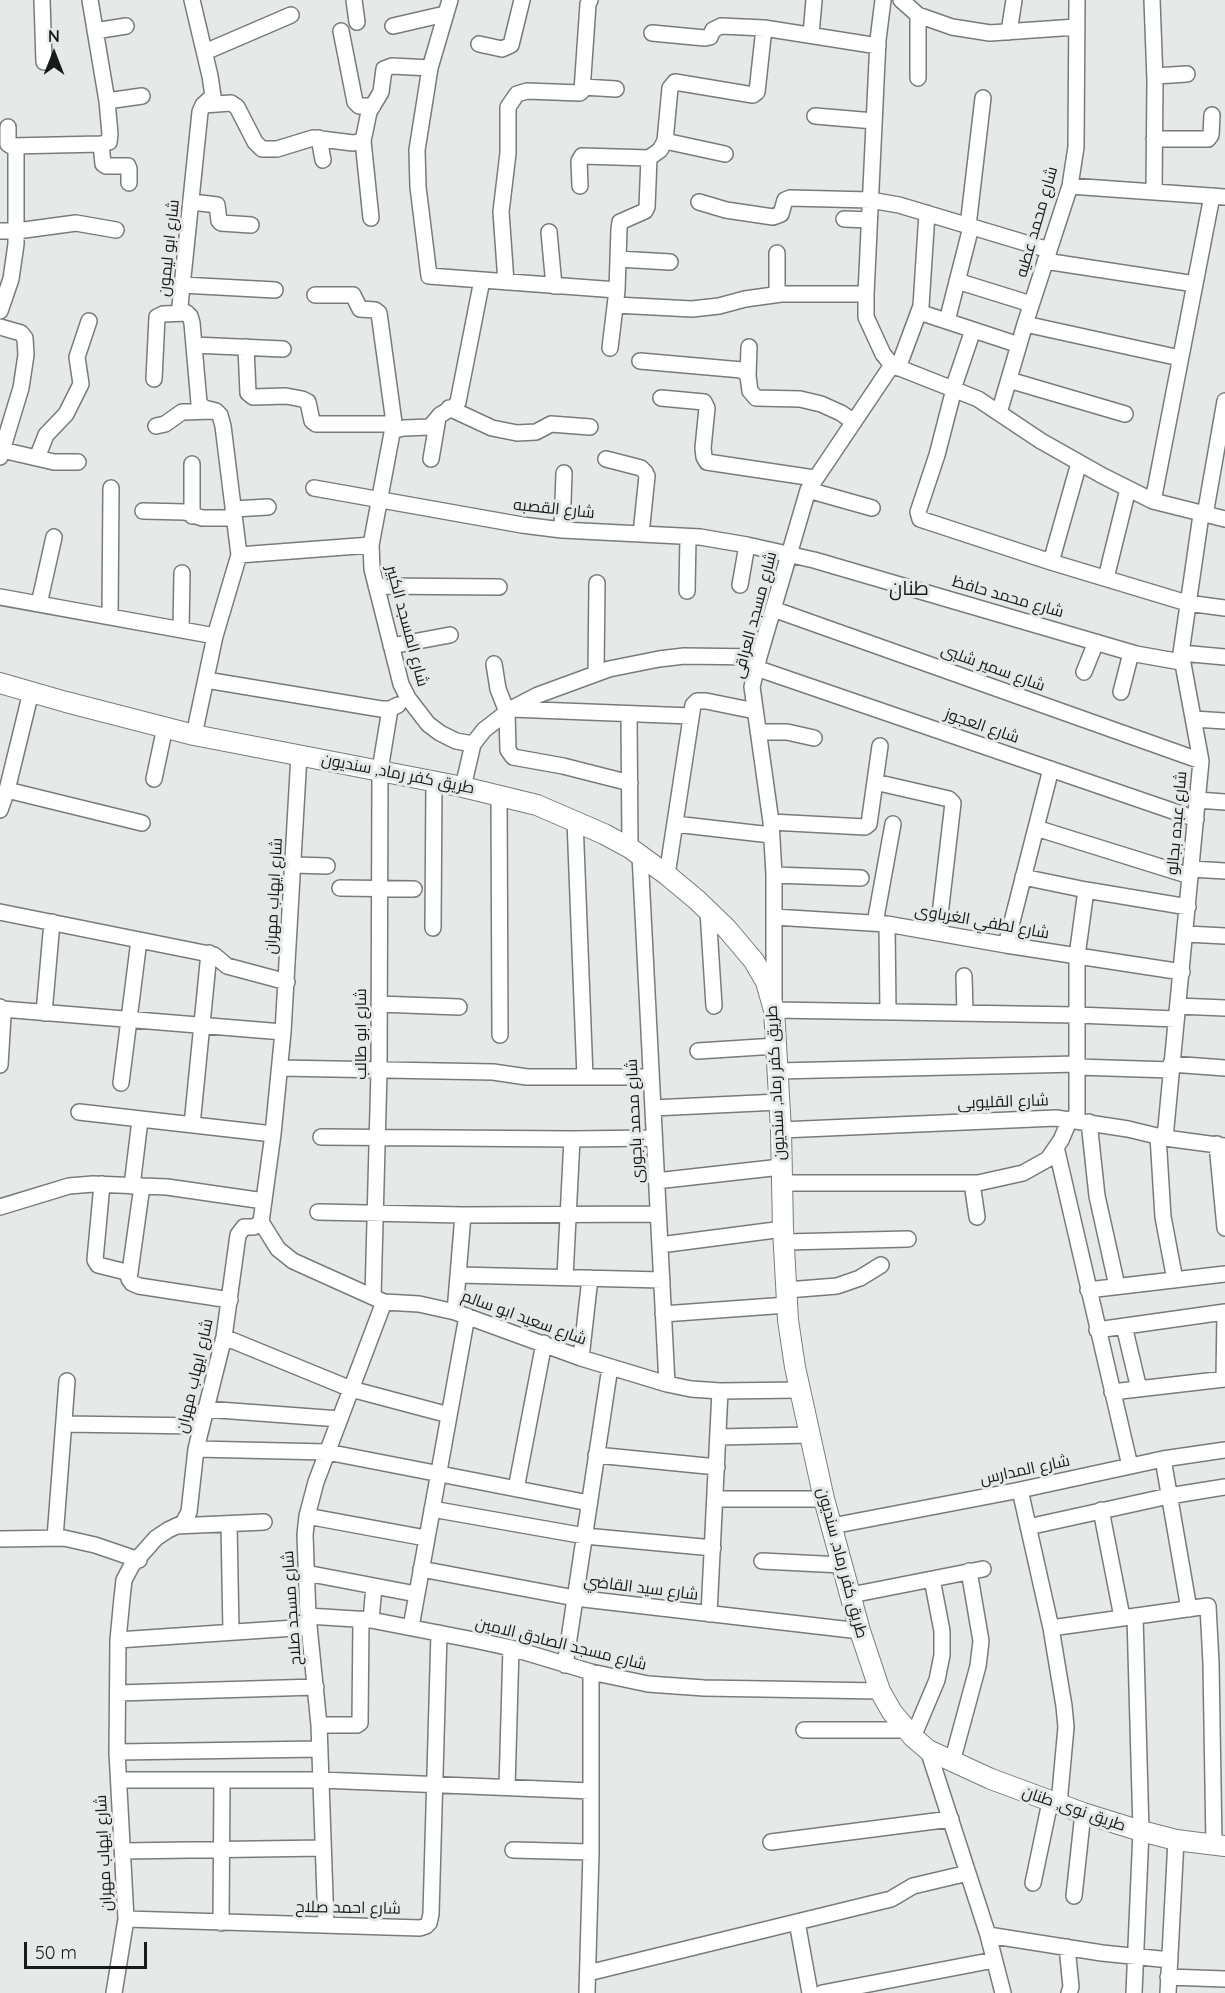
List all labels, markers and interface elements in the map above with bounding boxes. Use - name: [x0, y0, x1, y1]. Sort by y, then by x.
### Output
- north arrow: [24, 24, 84, 84]
- text: N: [48, 26, 60, 46]
- street label: شارع محمد عطيه: [1012, 164, 1062, 280]
- street label: شارع ابو ليمون: [154, 199, 184, 297]
- street label: شارع القصبه: [512, 495, 596, 523]
- street label: شارع مسجد العراقى: [729, 549, 781, 681]
- street label: شارع المسجد الكبير: [382, 563, 432, 689]
- street label: شارع محمد حافظ: [950, 572, 1066, 622]
- district label: طنان: [889, 577, 929, 601]
- street label: شارع سمير شلبى: [938, 640, 1048, 696]
- street label: شارع العجوز: [942, 704, 1022, 748]
- street label: طريق كفر رماد, سنديون: [320, 750, 476, 798]
- street label: شارع عبده بجالو: [1163, 770, 1191, 876]
- street label: شارع ايهاب مهران: [261, 837, 287, 955]
- street label: شارع لطفي الغرباوى: [913, 901, 1051, 943]
- street label: شارع ابو طالب: [351, 988, 371, 1080]
- street label: طريق كفر رماد, سنديون: [762, 1005, 790, 1161]
- street label: شارع محمد باجورى: [622, 1058, 648, 1184]
- street label: شارع القليوبى: [957, 1091, 1049, 1113]
- street label: شارع سعيد ابو سالم: [459, 1286, 589, 1350]
- street label: شارع ايهاب مهران: [173, 1317, 217, 1435]
- street label: شارع المدارس: [978, 1451, 1072, 1489]
- street label: طريق كفر رماد, سنديون: [813, 1485, 871, 1641]
- street label: شارع مسجد صلاح: [278, 1550, 306, 1666]
- street label: شارع سيد القاضي: [583, 1571, 699, 1605]
- street label: شارع مسجد الصادق الامين: [473, 1613, 649, 1675]
- street label: طريق نوى, طنان: [1020, 1782, 1128, 1836]
- street label: شارع ايهاب مهران: [91, 1794, 117, 1912]
- street label: شارع احمد صلاح: [295, 1897, 401, 1919]
- scale bar: [27, 1930, 150, 1968]
- text: 50 m: [35, 1941, 77, 1964]

